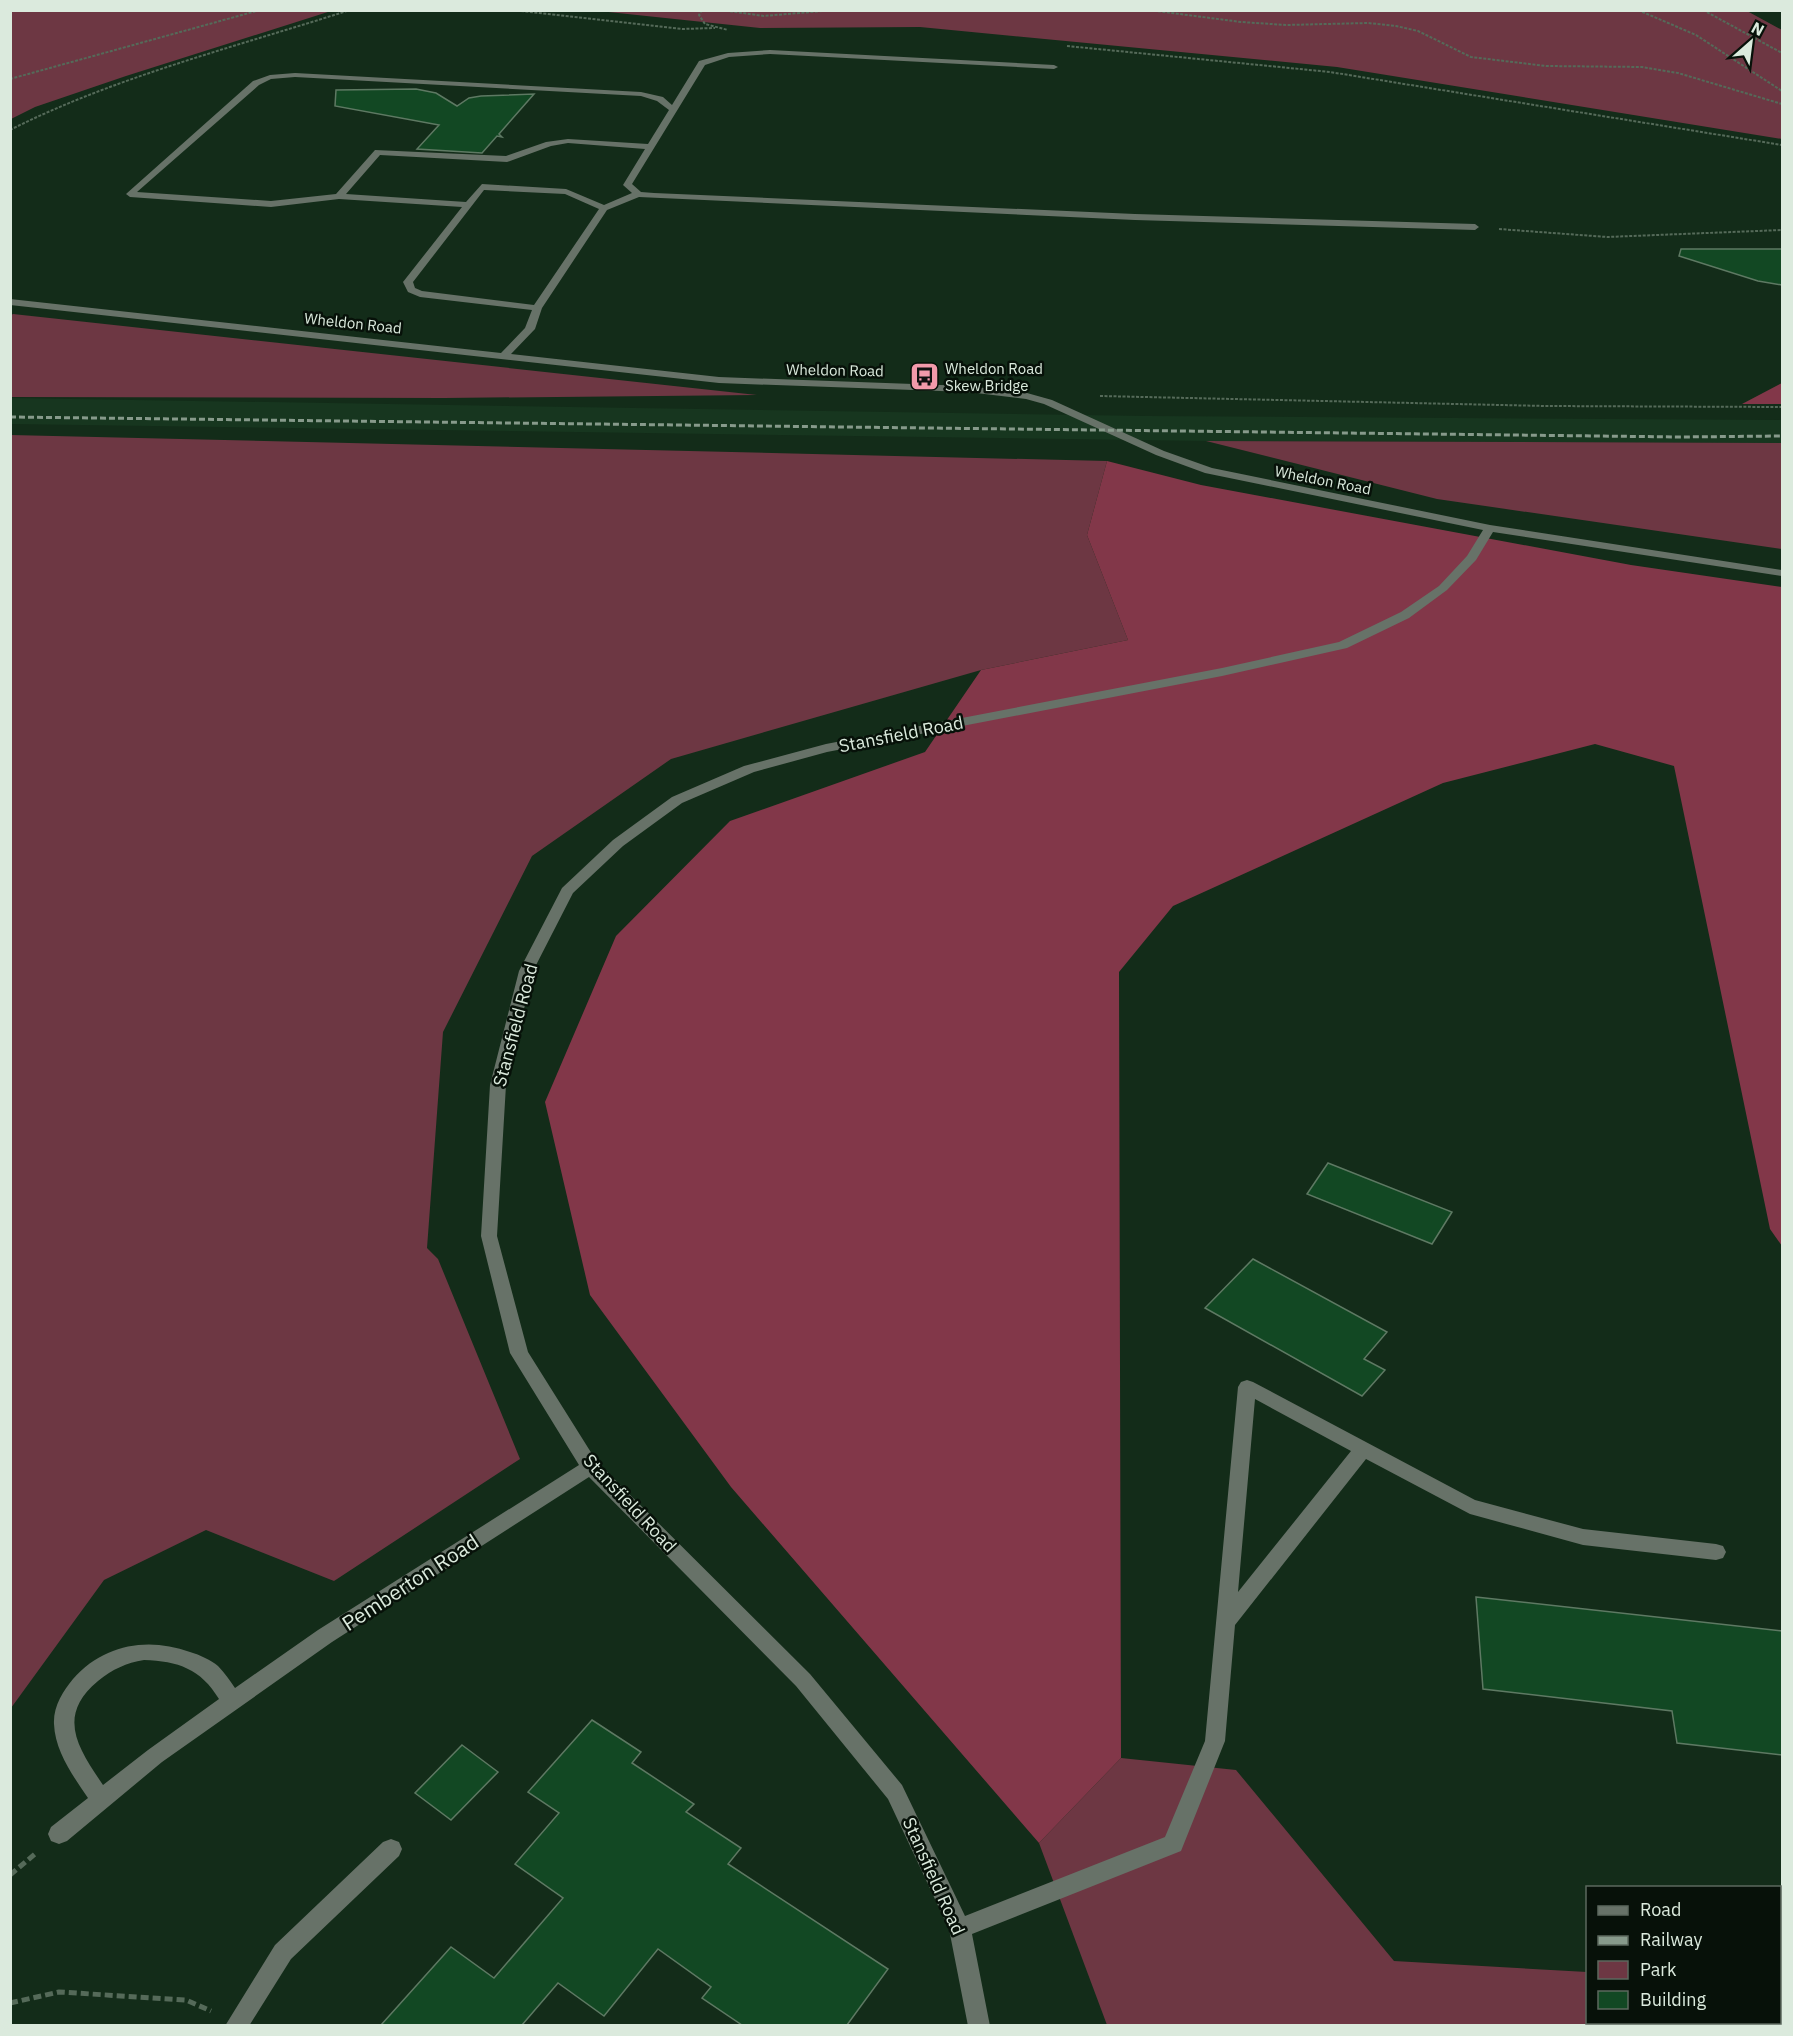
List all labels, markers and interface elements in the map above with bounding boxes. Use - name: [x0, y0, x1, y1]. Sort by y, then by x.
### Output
- north arrow: [1721, 12, 1781, 72]
- text: N: [1748, 17, 1768, 40]
- street label: Wheldon Road: [303, 308, 403, 338]
- place label: Wheldon Road Skew Bridge: [945, 359, 1043, 395]
- street label: Wheldon Road: [786, 360, 884, 380]
- bus stop icon: Wheldon Road Skew Bridge: [908, 361, 940, 393]
- street label: Wheldon Road: [1273, 461, 1373, 499]
- street label: Stansfield Road: [837, 711, 965, 757]
- street label: Stansfield Road: [488, 961, 542, 1089]
- street label: Stansfield Road: [579, 1449, 681, 1557]
- street label: Pemberton Road: [336, 1527, 484, 1637]
- street label: Stansfield Road: [898, 1814, 970, 1938]
- legend: [1586, 1886, 1781, 2024]
- text: Road: [1640, 1898, 1681, 1921]
- text: Railway: [1640, 1928, 1702, 1951]
- text: Park: [1640, 1958, 1677, 1981]
- text: Building: [1640, 1988, 1707, 2011]

